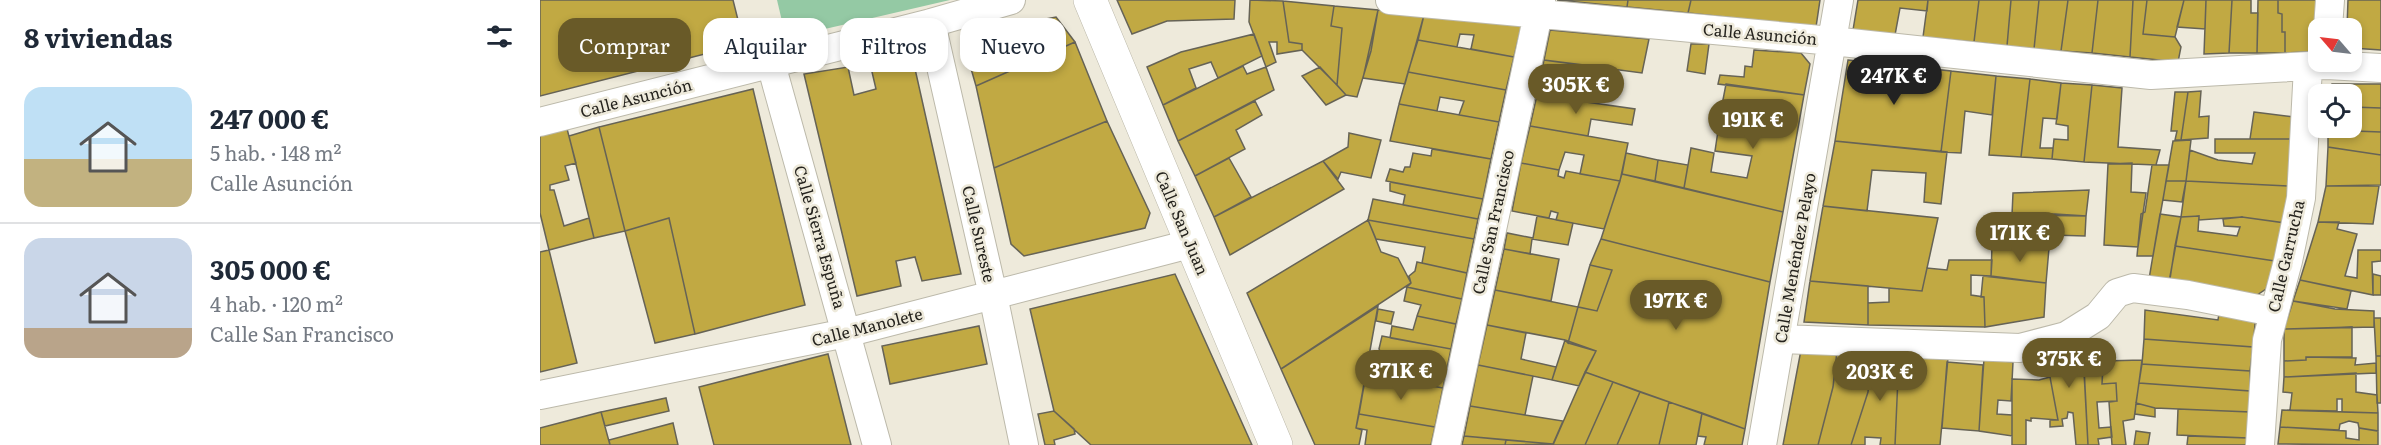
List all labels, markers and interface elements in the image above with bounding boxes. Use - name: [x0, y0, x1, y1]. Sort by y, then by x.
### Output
- street label: Calle Asunción: [1702, 16, 1819, 50]
- text: 8 viviendas: [24, 17, 172, 56]
- chip: Comprar: [558, 18, 691, 72]
- chip: Alquilar: [703, 18, 828, 72]
- chip: Filtros: [840, 18, 948, 72]
- chip: Nuevo: [960, 18, 1066, 72]
- north arrow: [2308, 18, 2362, 72]
- map controls: [2308, 18, 2362, 138]
- icon: filters: [483, 20, 516, 53]
- pin: 247K €: [1845, 55, 1943, 106]
- text: 247K €: [1861, 59, 1927, 89]
- pin: 305K €: [1527, 64, 1625, 115]
- text: 305K €: [1542, 68, 1610, 98]
- street label: Calle Asunción: [577, 71, 695, 123]
- button: locate: [2308, 84, 2362, 138]
- text: 247 000 €: [210, 98, 329, 137]
- pin: 191K €: [1704, 99, 1802, 150]
- text: 191K €: [1722, 103, 1784, 133]
- icon: home: [72, 111, 144, 183]
- text: 5 hab. · 148 m²: [210, 137, 342, 167]
- street label: Calle San Francisco: [1465, 147, 1519, 296]
- street label: Calle Sierra Espuña: [789, 162, 853, 312]
- text: Calle Asunción: [210, 167, 353, 197]
- street label: Calle San Juan: [1150, 167, 1216, 279]
- street label: Calle Menéndez Pelayo: [1767, 171, 1821, 345]
- street label: Calle Sureste: [957, 183, 1003, 284]
- street label: Calle Garrucha: [2260, 197, 2310, 314]
- pin: 171K €: [1971, 212, 2069, 263]
- text: 171K €: [1990, 216, 2050, 246]
- text: 305 000 €: [210, 249, 331, 288]
- icon: home: [72, 262, 144, 334]
- pin: 197K €: [1627, 280, 1725, 331]
- text: 197K €: [1644, 284, 1708, 314]
- text: 4 hab. · 120 m²: [210, 288, 343, 318]
- street label: Calle Manolete: [809, 301, 925, 351]
- text: Calle San Francisco: [210, 318, 394, 348]
- pin: 375K €: [2020, 338, 2118, 389]
- text: 375K €: [2036, 342, 2102, 372]
- pin: 371K €: [1352, 350, 1450, 401]
- pin: 203K €: [1831, 351, 1929, 402]
- text: 371K €: [1369, 354, 1433, 384]
- text: 203K €: [1846, 355, 1914, 385]

